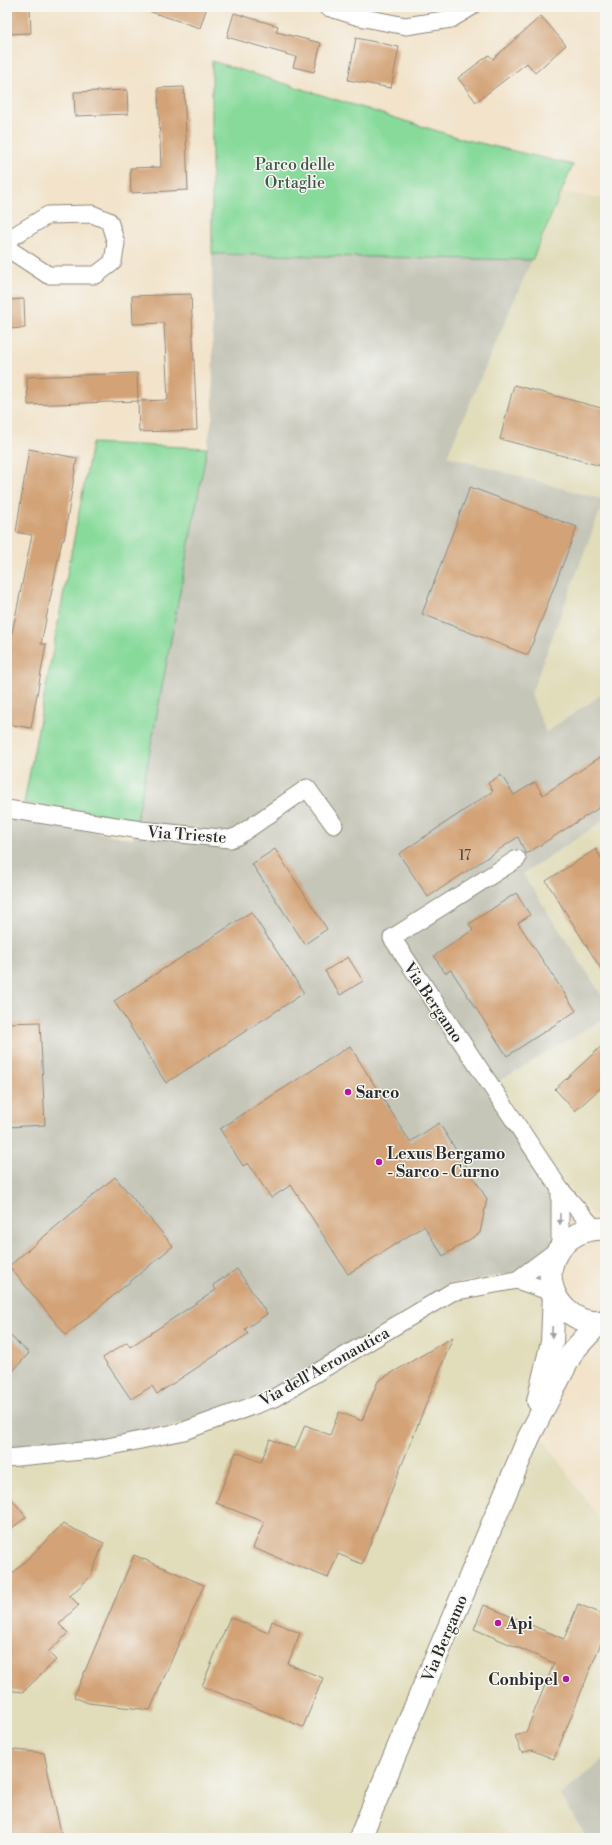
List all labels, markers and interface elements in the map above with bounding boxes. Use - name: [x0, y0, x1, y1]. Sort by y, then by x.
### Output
- park label: Parco delle Ortaglie: [255, 155, 335, 193]
- street label: Via Trieste: [146, 822, 227, 848]
- house number: 17: [459, 847, 471, 865]
- street label: Via Bergamo: [398, 958, 467, 1047]
- place label: Sarco: [356, 1083, 399, 1103]
- marker: Sarco: [343, 1087, 353, 1097]
- place label: Lexus Bergamo - Sarco - Curno: [387, 1144, 505, 1182]
- marker: Lexus Bergamo - Sarco - Curno: [374, 1157, 384, 1167]
- one-way arrow: [557, 1213, 563, 1226]
- street label: Via dell'Aeronautica: [255, 1322, 394, 1411]
- one-way arrow: [549, 1326, 556, 1338]
- street label: Via Bergamo: [417, 1592, 472, 1686]
- place label: Api: [505, 1614, 533, 1634]
- marker: Api: [493, 1618, 503, 1628]
- place label: Conbipel: [488, 1670, 559, 1690]
- marker: Conbipel: [561, 1674, 571, 1684]

